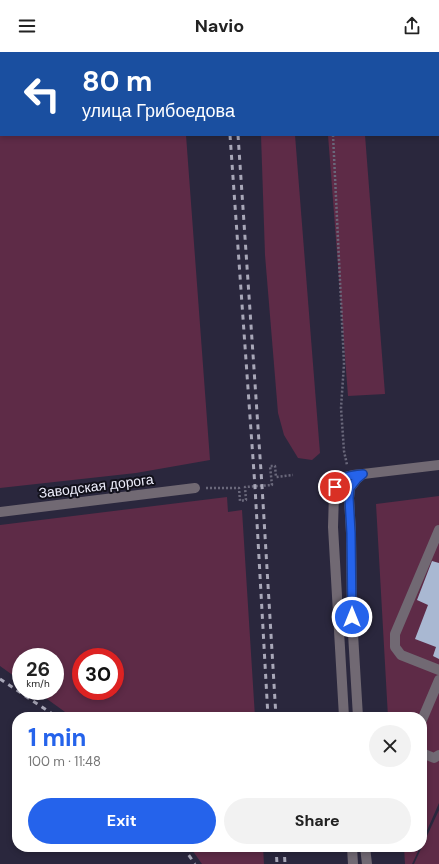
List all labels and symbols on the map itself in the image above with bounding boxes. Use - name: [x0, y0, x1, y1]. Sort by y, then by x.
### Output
- street label: Заводская дорога: [37, 470, 155, 502]
- pin: [318, 470, 352, 504]
- position arrow: [331, 596, 373, 638]
- speed limit sign: 30: [72, 648, 124, 700]

